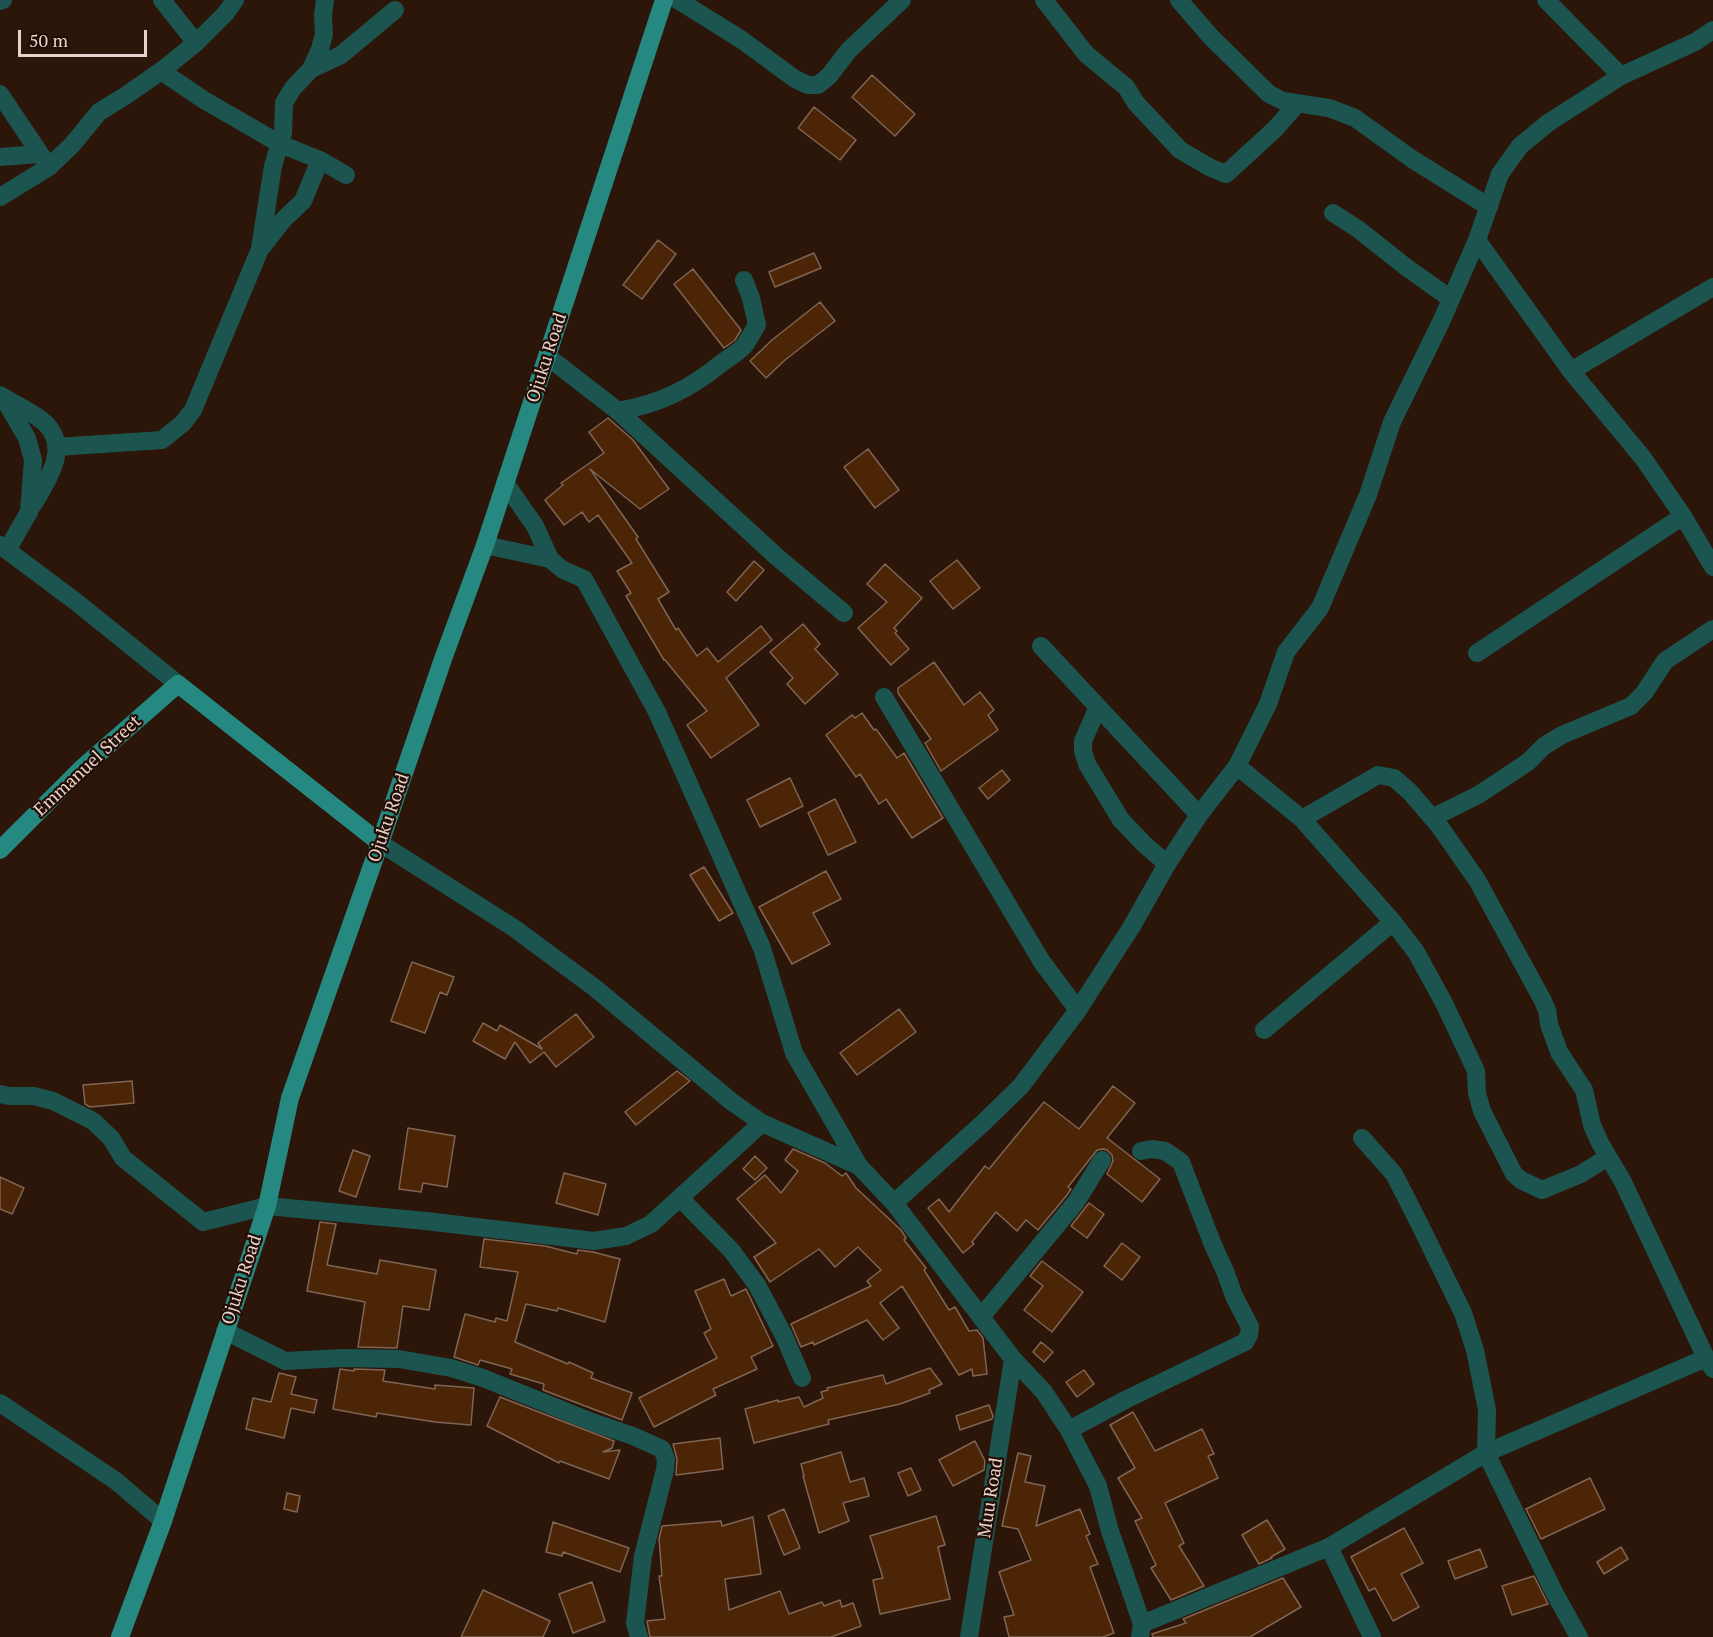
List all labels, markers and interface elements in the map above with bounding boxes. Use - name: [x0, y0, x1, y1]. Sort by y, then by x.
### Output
- scale bar: [21, 18, 150, 56]
- text: 50 m: [29, 28, 68, 52]
- street label: Ojuku Road: [522, 310, 572, 406]
- street label: Emmanuel Street: [30, 711, 146, 821]
- street label: Ojuku Road: [364, 771, 414, 865]
- street label: Ojuku Road: [217, 1232, 267, 1328]
- street label: Muu Road: [974, 1456, 1008, 1540]

